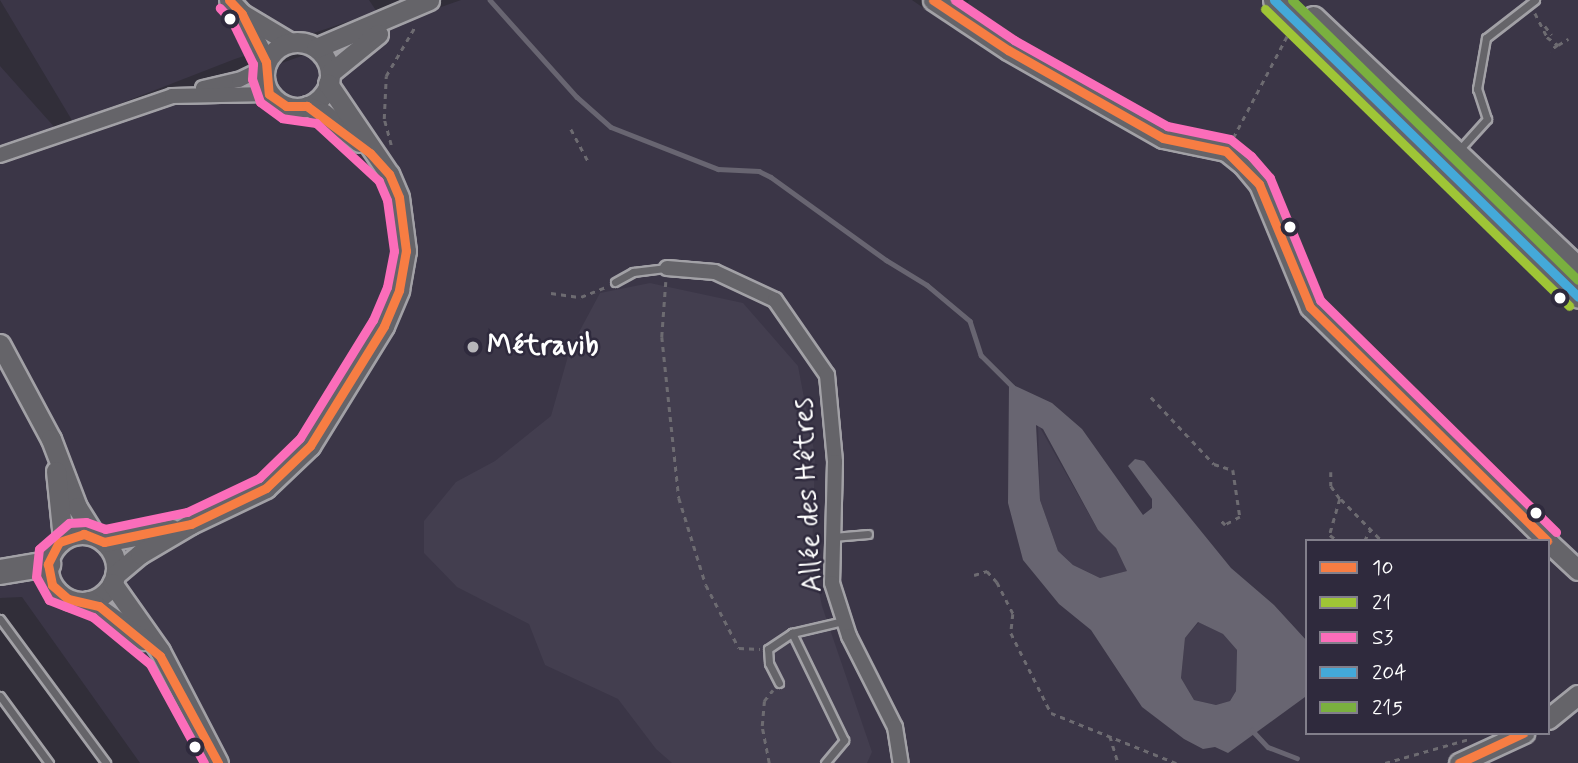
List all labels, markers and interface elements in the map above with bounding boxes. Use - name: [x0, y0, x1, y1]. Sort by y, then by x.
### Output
- unlabelled marker: [223, 12, 237, 26]
- unlabelled marker: [1283, 220, 1297, 234]
- unlabelled marker: [1553, 291, 1567, 305]
- place label: Métravib: [487, 330, 598, 364]
- marker: Métravib: [465, 339, 481, 355]
- street label: Allée des Hêtres: [787, 396, 831, 594]
- unlabelled marker: [1529, 506, 1543, 520]
- legend: [1305, 539, 1550, 735]
- text: 10: [1372, 554, 1393, 582]
- text: 21: [1372, 589, 1391, 617]
- text: S3: [1372, 624, 1393, 652]
- text: 204: [1372, 659, 1407, 687]
- text: 215: [1372, 694, 1403, 722]
- unlabelled marker: [188, 740, 202, 754]

